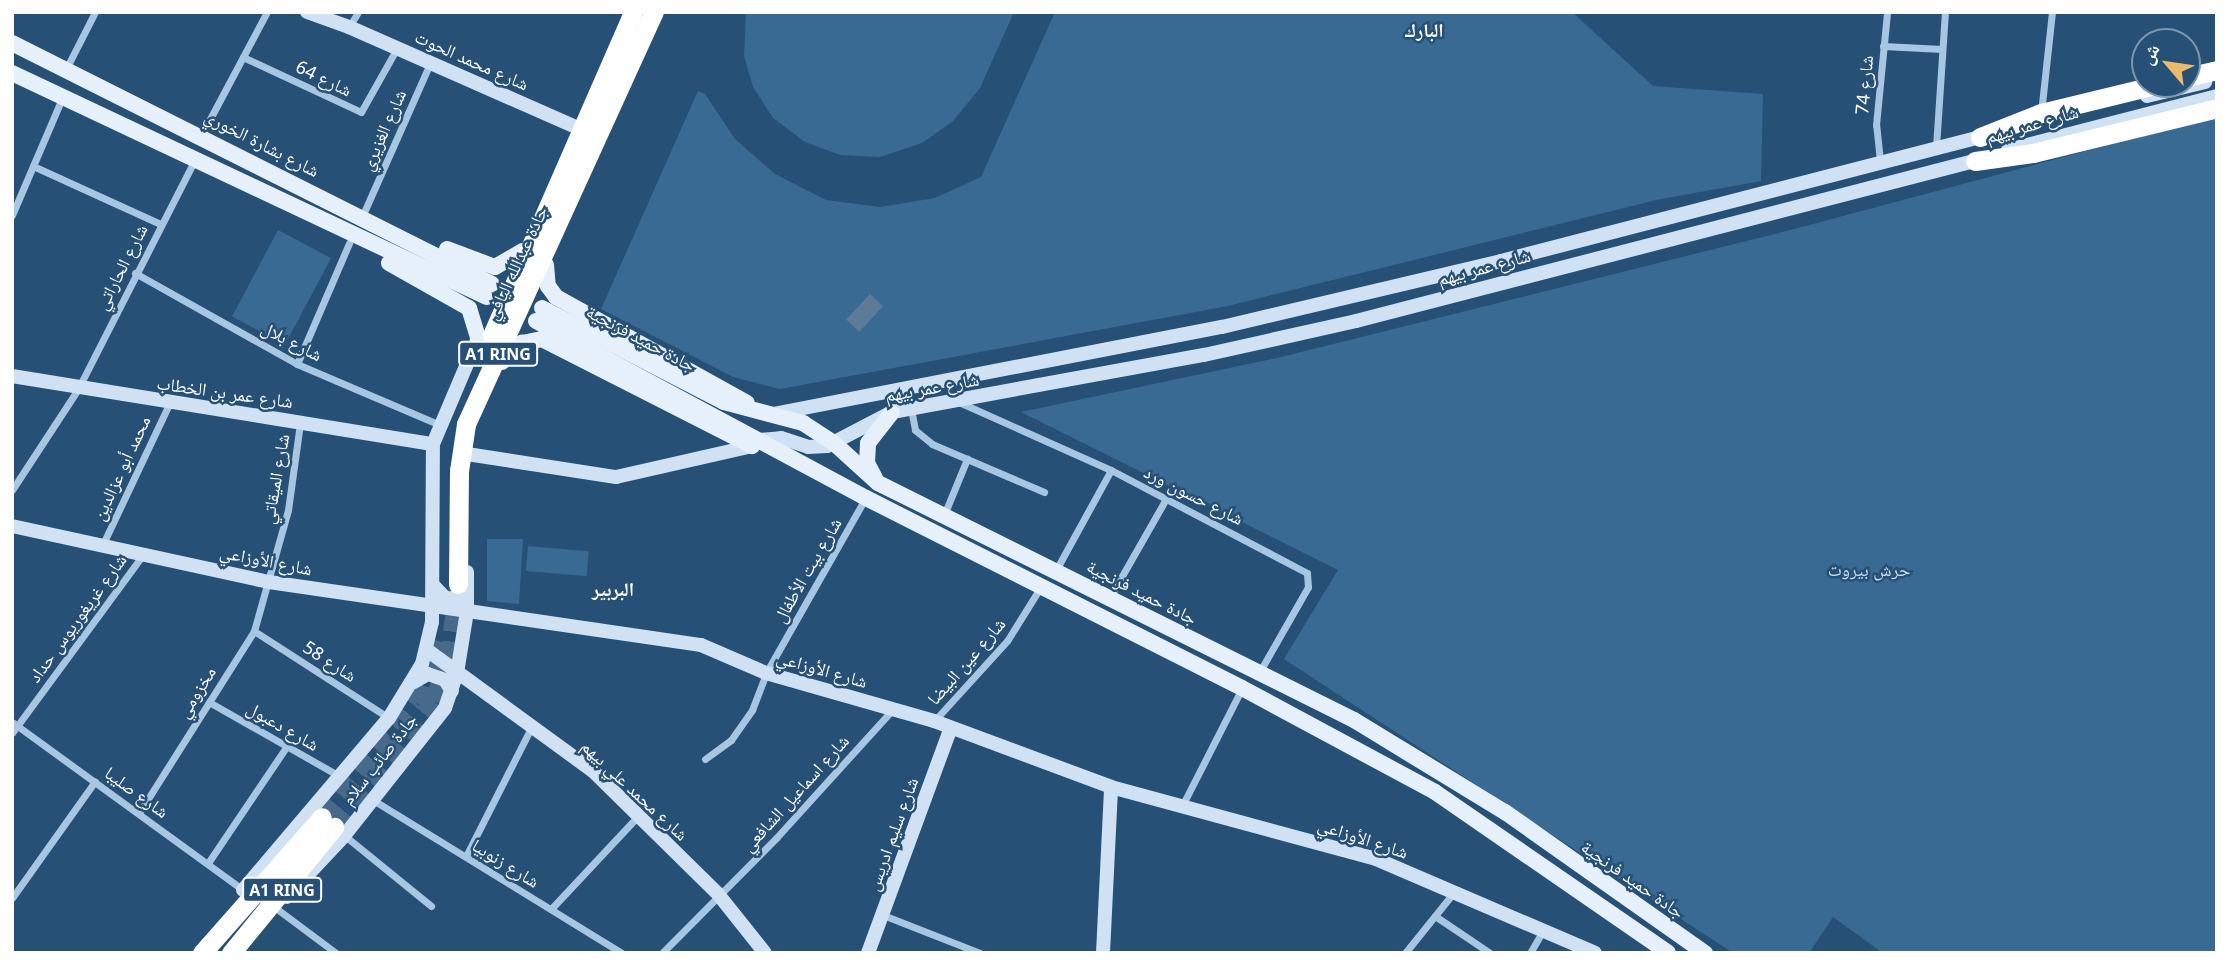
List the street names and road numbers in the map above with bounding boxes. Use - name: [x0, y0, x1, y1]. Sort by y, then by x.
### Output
- street label: شارع محمد الحوت: [412, 25, 532, 95]
- street label: شارع 74: [1851, 54, 1877, 116]
- street label: شارع 64: [293, 55, 355, 101]
- street label: شارع الغزيري: [356, 86, 410, 174]
- street label: شارع عمر بيهم: [1983, 101, 2081, 147]
- street label: شارع بشارة الخوري: [201, 105, 323, 181]
- street label: جادة عبدالله اليافي: [480, 203, 552, 323]
- street label: شارع الحاراتي: [90, 221, 152, 313]
- street label: شارع عمر بيهم: [1435, 244, 1533, 290]
- street label: جادة حميد فرنجية: [583, 300, 699, 376]
- street label: شارع بلال: [258, 317, 326, 365]
- road number: A1 RING: [458, 342, 538, 366]
- street label: شارع عمر بيهم: [883, 368, 981, 406]
- street label: شارع عمر بن الخطاب: [155, 372, 295, 412]
- street label: محمد أبو عزالدين: [87, 412, 155, 524]
- street label: شارع الميقاتي: [256, 432, 294, 526]
- street label: شارع حسون ورد: [1141, 461, 1247, 529]
- street label: شارع بيت الأطفال: [768, 514, 846, 626]
- street label: شارع الأوزاعي: [218, 540, 314, 580]
- street label: شارع غريغوريوس حداد: [23, 550, 131, 686]
- street label: جادة حميد فرنجية: [1083, 555, 1201, 629]
- street label: شارع عين البيضا: [922, 613, 1010, 709]
- street label: شارع 58: [299, 636, 361, 686]
- street label: شارع الأوزاعي: [774, 646, 870, 692]
- street label: مخزومي: [172, 662, 220, 722]
- street label: شارع دعبول: [243, 697, 323, 755]
- street label: جادة صائب سلام: [337, 709, 421, 809]
- street label: شارع اسماعيل الشافعي: [737, 730, 853, 856]
- street label: شارع محمد علي بيهم: [577, 735, 693, 845]
- street label: شارع صليبا: [101, 762, 173, 822]
- street label: شارع سليم ادريس: [862, 774, 922, 894]
- street label: شارع الأوزاعي: [1315, 813, 1411, 863]
- street label: شارع زنوبيا: [468, 834, 544, 892]
- street label: جادة حميد فرنجية: [1577, 836, 1689, 922]
- road number: A1 RING: [242, 877, 322, 902]

